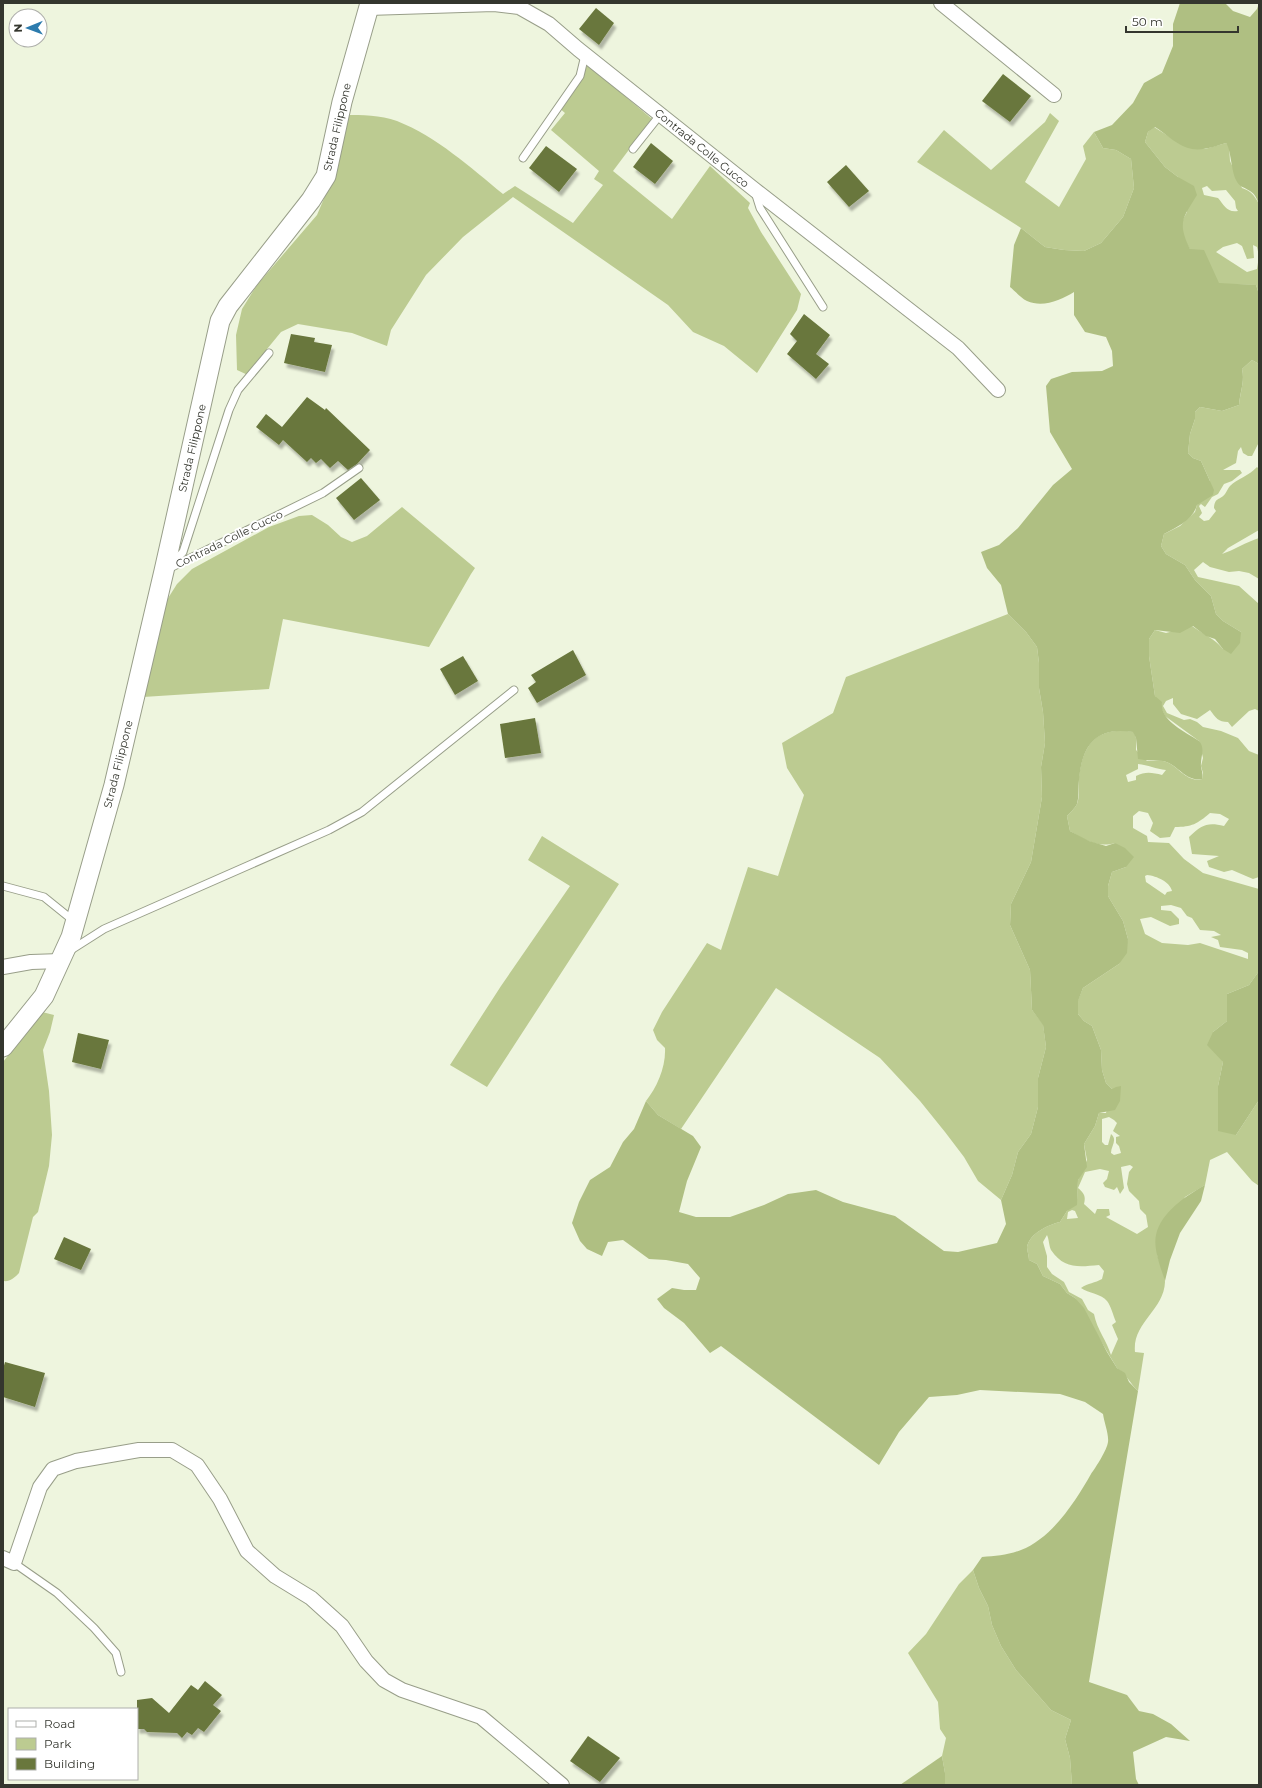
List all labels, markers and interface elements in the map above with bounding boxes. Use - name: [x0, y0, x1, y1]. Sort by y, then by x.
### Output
- north arrow: [8, 8, 48, 48]
- scale bar: [1126, 8, 1238, 34]
- text: 50 m: [1132, 14, 1163, 29]
- text: N: [11, 24, 25, 33]
- street label: Strada Filippone: [320, 81, 354, 173]
- street label: Contrada Colle Cucco: [652, 106, 752, 191]
- street label: Strada Filippone: [175, 402, 209, 494]
- street label: Contrada Colle Cucco: [173, 507, 285, 571]
- street label: Strada Filippone: [100, 718, 136, 809]
- legend: [8, 1708, 138, 1780]
- text: Road: [44, 1716, 75, 1731]
- text: Park: [44, 1736, 72, 1751]
- text: Building: [44, 1756, 95, 1771]

